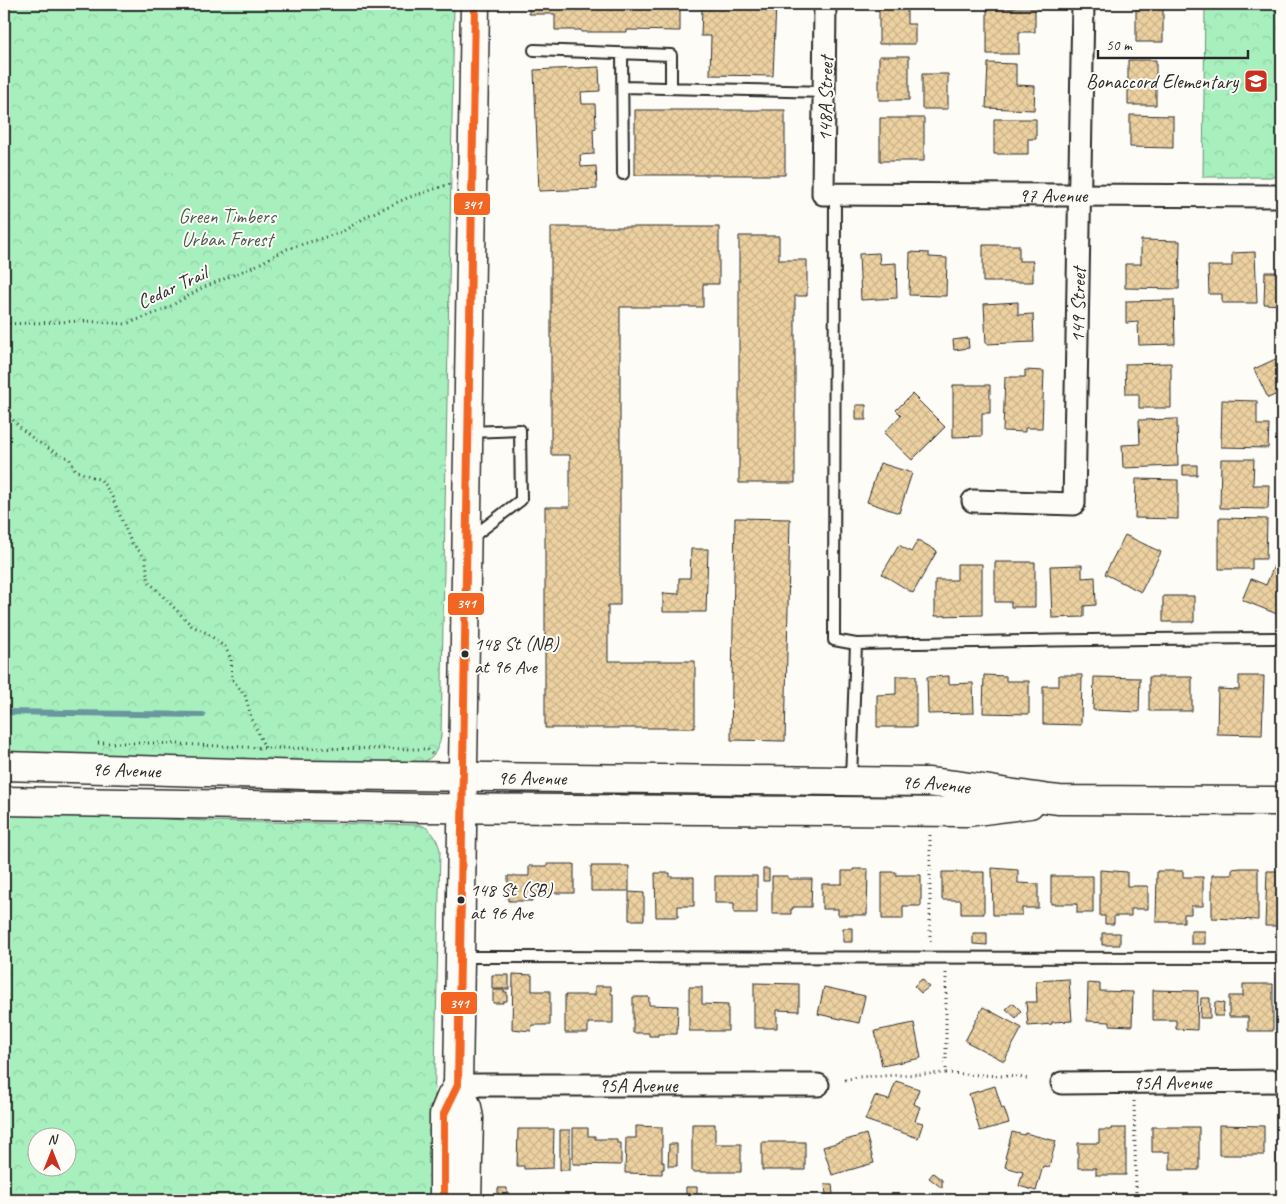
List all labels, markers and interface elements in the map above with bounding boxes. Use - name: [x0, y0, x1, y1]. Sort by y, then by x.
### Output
- scale bar: [1098, 28, 1248, 60]
- text: 50 m: [1106, 36, 1133, 55]
- street label: 148A Street: [812, 53, 839, 142]
- school or university icon: Bonaccord Elementary: [1243, 68, 1269, 94]
- place label: Bonaccord Elementary: [1086, 69, 1239, 94]
- street label: 97 Avenue: [1019, 183, 1089, 208]
- line badge: 341: [453, 192, 491, 216]
- text: 341: [463, 196, 483, 213]
- park label: Green Timbers Urban Forest: [178, 204, 278, 252]
- street label: Cedar Trail: [133, 259, 214, 314]
- street label: 149 Street: [1065, 264, 1091, 343]
- line badge: 341: [447, 592, 485, 616]
- text: 341: [457, 595, 477, 612]
- place label: 148 St (NB) at 96 Ave: [474, 632, 560, 679]
- marker: 148 St (NB) at 96 Ave: [460, 649, 470, 659]
- street label: 96 Avenue: [91, 757, 162, 784]
- street label: 96 Avenue: [497, 765, 568, 791]
- street label: 96 Avenue: [901, 770, 973, 800]
- place label: 148 St (SB) at 96 Ave: [470, 878, 554, 925]
- marker: 148 St (SB) at 96 Ave: [456, 895, 466, 905]
- line badge: 341: [440, 991, 478, 1015]
- text: 341: [450, 995, 470, 1012]
- street label: 95A Avenue: [1132, 1070, 1213, 1095]
- street label: 95A Avenue: [599, 1073, 679, 1098]
- north arrow: [28, 1126, 78, 1176]
- text: N: [48, 1131, 59, 1148]

